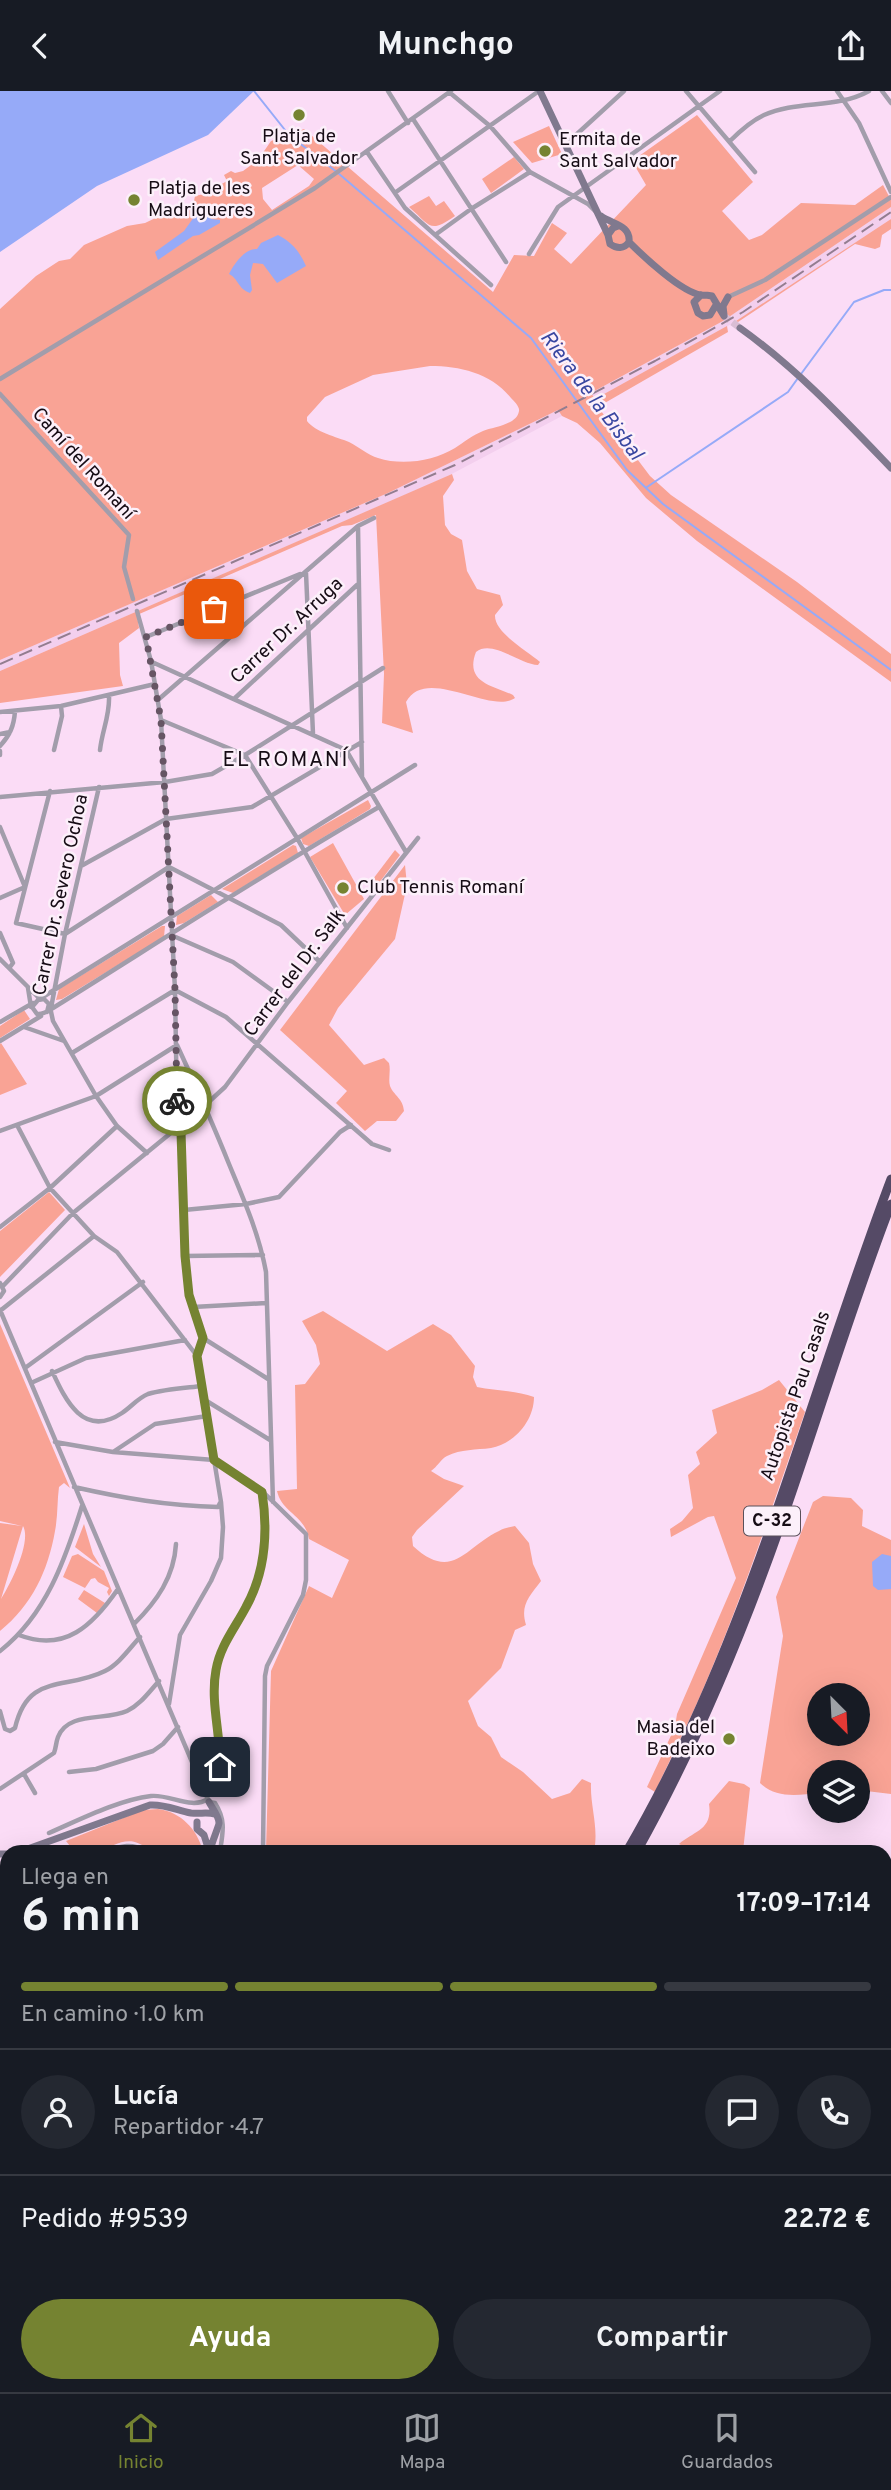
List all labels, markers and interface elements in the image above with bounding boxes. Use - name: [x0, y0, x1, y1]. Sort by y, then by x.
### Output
- text: Munchgo: [377, 26, 514, 66]
- icon: back: [21, 27, 59, 65]
- icon: share: [832, 27, 870, 65]
- marker: Platja de Sant Salvador: [291, 107, 307, 123]
- place label: Platja de Sant Salvador: [240, 125, 359, 171]
- place label: Ermita de Sant Salvador: [559, 128, 678, 174]
- marker: Ermita de Sant Salvador: [537, 143, 553, 159]
- place label: Platja de les Madrigueres: [148, 177, 253, 223]
- marker: Platja de les Madrigueres: [126, 192, 142, 208]
- water label: Riera de la Bisbal: [533, 326, 650, 468]
- street label: Camí del Romaní: [26, 403, 141, 527]
- street label: Carrer Dr. Arruga: [226, 573, 348, 689]
- pin: [184, 579, 244, 639]
- icon: bag: [195, 590, 233, 628]
- district label: EL ROMANÍ: [223, 746, 350, 774]
- street label: Carrer Dr. Severo Ochoa: [28, 792, 94, 998]
- place label: Club Tennis Romaní: [357, 876, 526, 900]
- marker: Club Tennis Romaní: [335, 880, 351, 896]
- street label: Carrer del Dr. Salk: [239, 904, 351, 1042]
- courier: [142, 1066, 212, 1136]
- icon: bike: [158, 1082, 196, 1120]
- street label: Autopista Pau Casals: [756, 1308, 836, 1484]
- road number: C-32: [744, 1506, 800, 1535]
- north arrow: [807, 1683, 870, 1747]
- map controls: [807, 1683, 870, 1823]
- place label: Masia del Badeixo: [636, 1716, 715, 1762]
- marker: Masia del Badeixo: [721, 1731, 737, 1747]
- pin: [190, 1737, 250, 1797]
- icon: home: [201, 1748, 239, 1786]
- button: layers: [807, 1760, 870, 1823]
- text: Llega en: [21, 1864, 109, 1893]
- text: 17:09–17:14: [736, 1888, 871, 1921]
- text: 6 min: [21, 1889, 141, 1948]
- text: En camino · 1.0 km: [21, 2001, 205, 2030]
- button: person: [21, 2075, 95, 2149]
- button: chat: [705, 2075, 779, 2149]
- button: phone: [797, 2075, 871, 2149]
- text: Lucía: [113, 2081, 179, 2114]
- text: Repartidor · 4.7: [113, 2114, 264, 2143]
- text: Pedido #9539: [21, 2204, 188, 2237]
- text: 22.72 €: [783, 2204, 871, 2237]
- button: Ayuda: [21, 2299, 439, 2379]
- button: Compartir: [453, 2299, 871, 2379]
- tab: Inicio: [118, 2409, 164, 2475]
- tab: Mapa: [399, 2409, 445, 2475]
- tab: Guardados: [681, 2409, 773, 2475]

